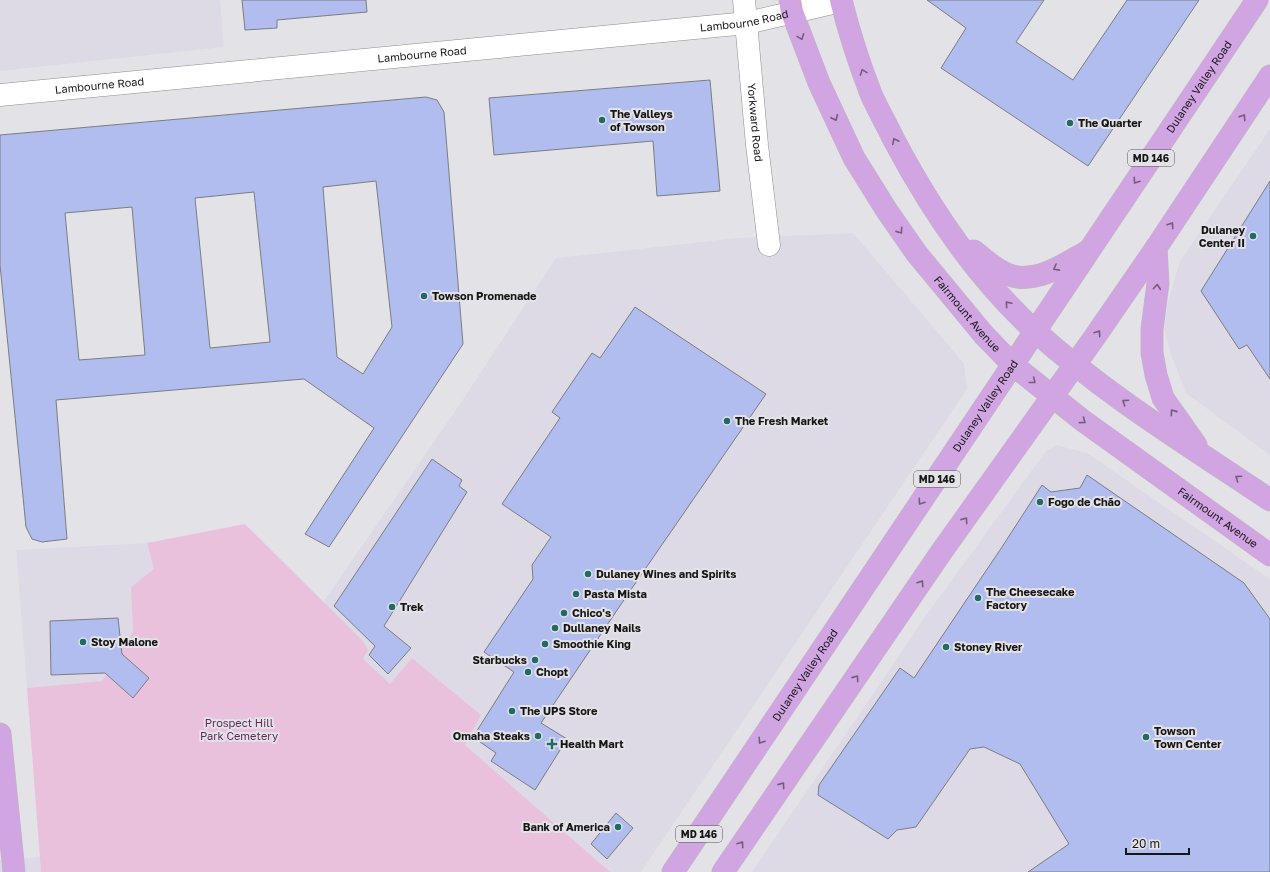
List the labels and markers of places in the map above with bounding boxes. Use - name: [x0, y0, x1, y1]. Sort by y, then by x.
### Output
- place label: The Valleys of Towson: [610, 107, 673, 133]
- marker: The Valleys of Towson: [597, 115, 607, 125]
- place label: The Quarter: [1078, 116, 1143, 129]
- marker: The Quarter: [1065, 118, 1075, 128]
- place label: Dulaney Center II: [1199, 223, 1245, 249]
- marker: Dulaney Center II: [1248, 231, 1258, 241]
- place label: Towson Promenade: [432, 289, 537, 302]
- marker: Towson Promenade: [419, 291, 429, 301]
- place label: The Fresh Market: [735, 414, 829, 427]
- marker: The Fresh Market: [722, 416, 732, 426]
- place label: Fogo de Chão: [1048, 495, 1121, 508]
- marker: Fogo de Chão: [1035, 497, 1045, 507]
- place label: Dulaney Wines and Spirits: [596, 567, 736, 580]
- marker: Dulaney Wines and Spirits: [583, 569, 593, 579]
- place label: The Cheesecake Factory: [986, 585, 1075, 611]
- place label: Pasta Mista: [584, 587, 647, 600]
- marker: Pasta Mista: [571, 589, 581, 599]
- marker: The Cheesecake Factory: [973, 593, 983, 603]
- place label: Trek: [400, 600, 424, 613]
- marker: Trek: [387, 602, 397, 612]
- place label: Chico's: [572, 606, 611, 619]
- marker: Chico's: [559, 608, 569, 618]
- place label: Dullaney Nails: [563, 621, 641, 634]
- marker: Dullaney Nails: [550, 623, 560, 633]
- place label: Stoy Malone: [91, 635, 158, 648]
- marker: Stoy Malone: [78, 637, 88, 647]
- place label: Smoothie King: [553, 637, 631, 650]
- marker: Smoothie King: [540, 639, 550, 649]
- place label: Stoney River: [954, 640, 1023, 653]
- marker: Stoney River: [941, 642, 951, 652]
- place label: Starbucks: [473, 653, 527, 666]
- marker: Starbucks: [530, 655, 540, 665]
- place label: Chopt: [536, 665, 569, 678]
- marker: Chopt: [523, 667, 533, 677]
- place label: The UPS Store: [520, 704, 598, 717]
- marker: The UPS Store: [507, 706, 517, 716]
- place label: Towson Town Center: [1154, 724, 1222, 750]
- place label: Omaha Steaks: [453, 729, 530, 742]
- marker: Omaha Steaks: [533, 731, 543, 741]
- marker: Towson Town Center: [1141, 732, 1151, 742]
- place label: Health Mart: [560, 737, 624, 750]
- marker: Health Mart: [547, 739, 557, 749]
- place label: Bank of America: [523, 820, 610, 833]
- marker: Bank of America: [613, 822, 623, 832]

